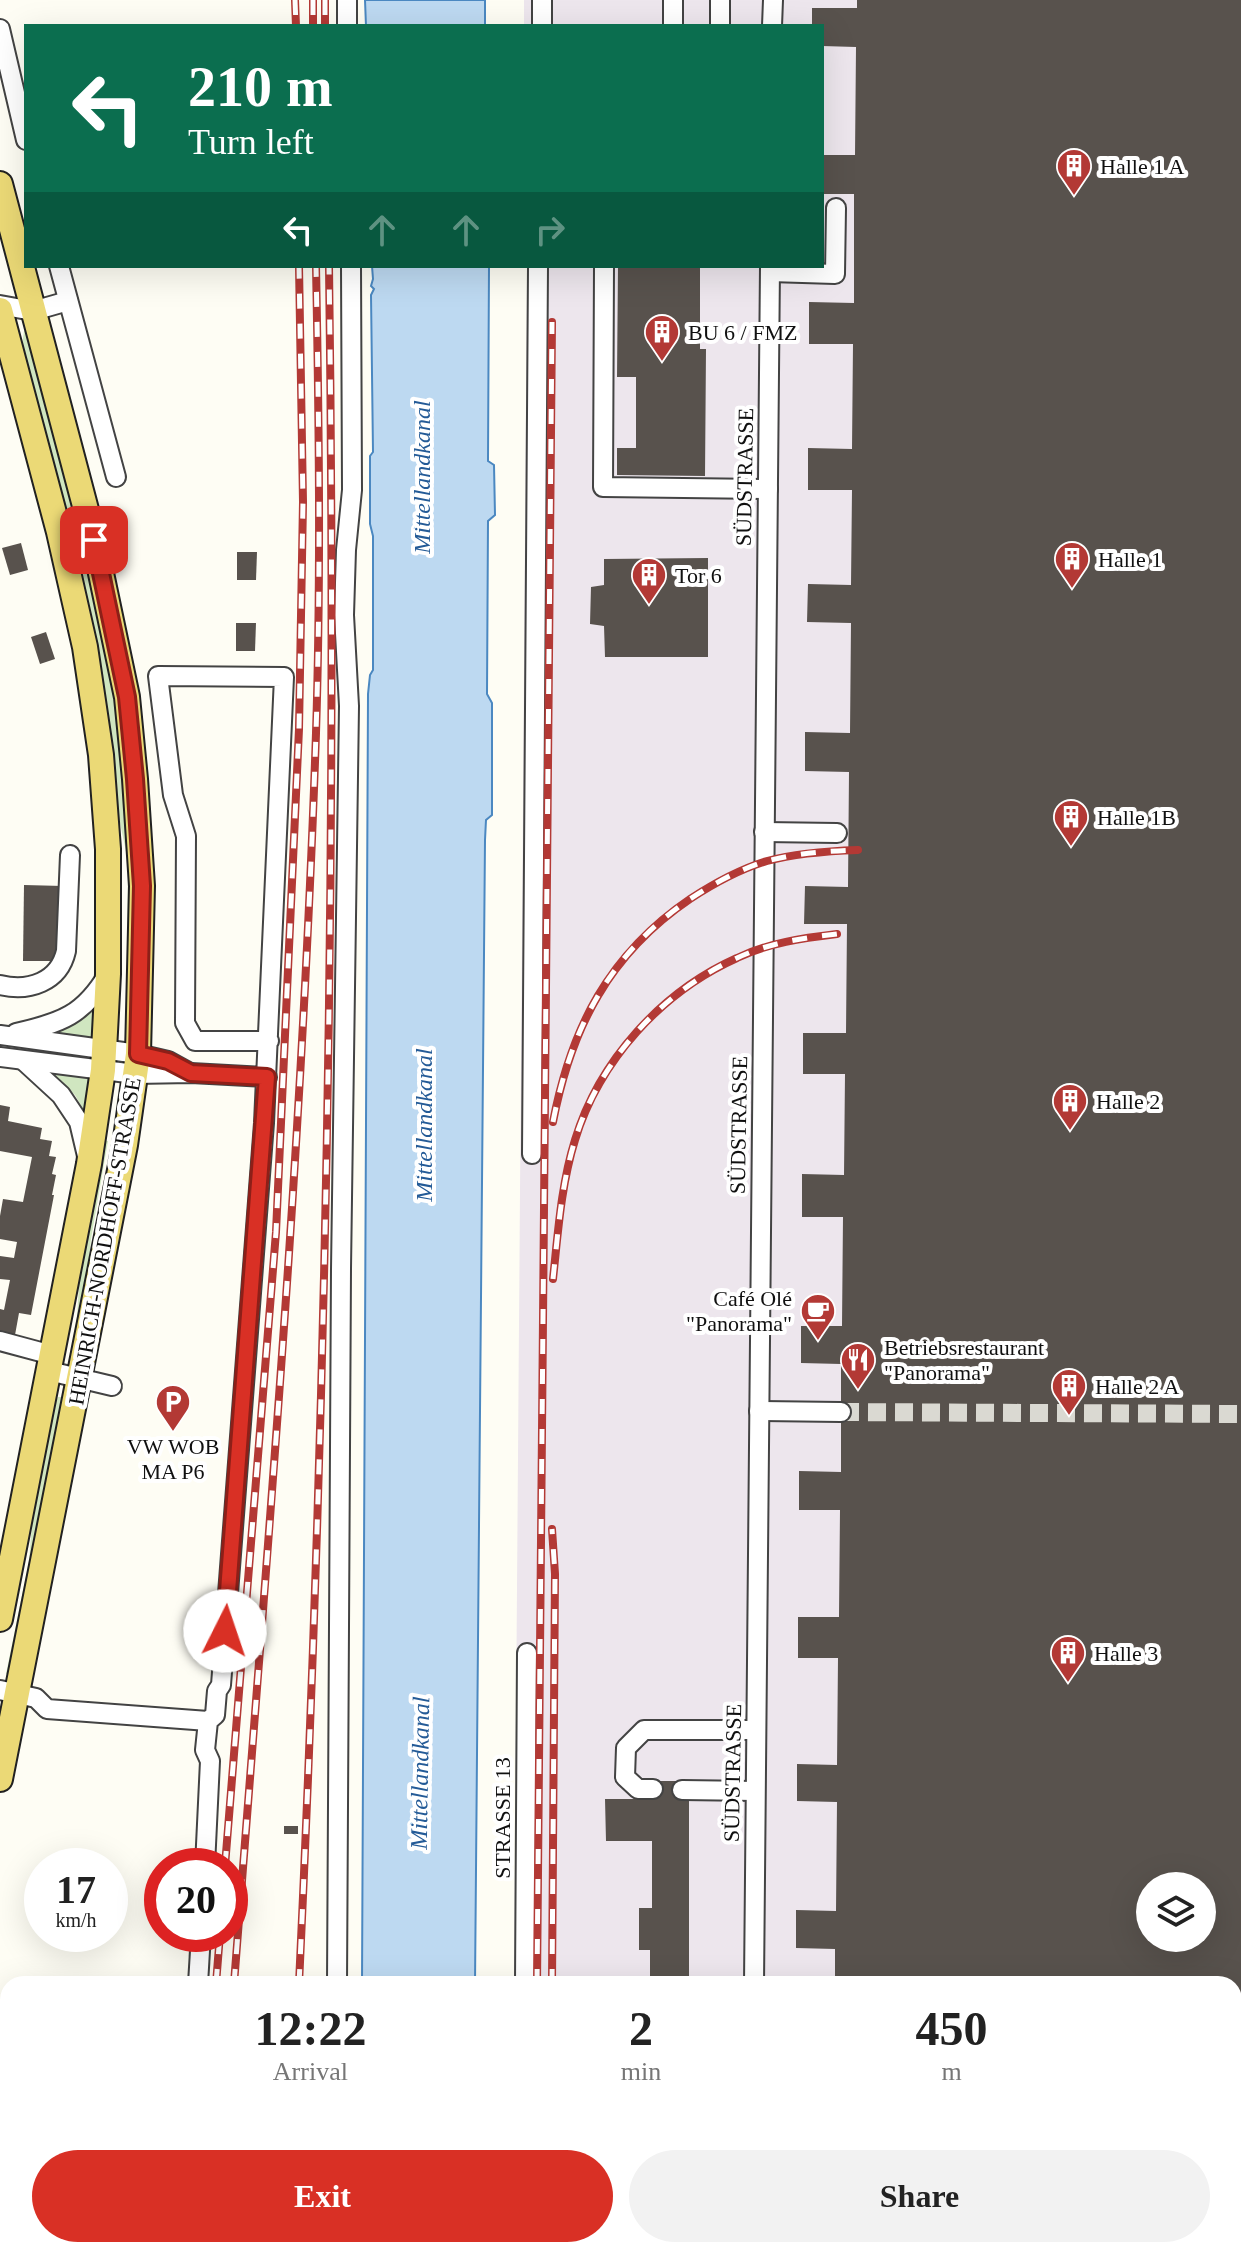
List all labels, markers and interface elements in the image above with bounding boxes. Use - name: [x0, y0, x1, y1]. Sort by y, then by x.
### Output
- icon: left: [56, 56, 160, 160]
- text: 210 m: [188, 56, 333, 118]
- text: Turn left: [188, 122, 314, 162]
- building icon: Halle 1 A: [1055, 147, 1093, 197]
- place label: Halle 1 A: [1100, 154, 1184, 179]
- icon: left: [276, 208, 320, 252]
- icon: ahead: [360, 208, 404, 252]
- icon: ahead: [444, 208, 488, 252]
- icon: right: [528, 208, 572, 252]
- building icon: BU 6 / FMZ: [643, 313, 681, 363]
- place label: BU 6 / FMZ: [688, 320, 797, 345]
- water label: Mittellandkanal: [409, 400, 435, 555]
- street label: SÜDSTRASSE: [731, 408, 758, 546]
- pin: [60, 506, 128, 574]
- icon: arrive: [72, 518, 116, 562]
- building icon: Halle 1: [1053, 540, 1091, 590]
- place label: Halle 1: [1098, 547, 1162, 572]
- building icon: Tor 6: [630, 556, 668, 606]
- place label: Tor 6: [675, 563, 722, 588]
- building icon: Halle 1B: [1052, 798, 1090, 848]
- place label: Halle 1B: [1097, 805, 1176, 830]
- water label: Mittellandkanal: [411, 1048, 437, 1203]
- street label: SÜDSTRASSE: [725, 1056, 752, 1194]
- street label: HEINRICH-NORDHOFF-STRASSE: [63, 1075, 146, 1407]
- building icon: Halle 2: [1051, 1082, 1089, 1132]
- place label: Halle 2: [1096, 1089, 1160, 1114]
- place label: Café Olé "Panorama": [686, 1286, 792, 1336]
- cafe icon: Café Olé "Panorama": [799, 1292, 837, 1342]
- place label: Betriebsrestaurant "Panorama": [884, 1335, 1044, 1385]
- restaurant icon: Betriebsrestaurant "Panorama": [839, 1341, 877, 1391]
- building icon: Halle 2 A: [1050, 1367, 1088, 1417]
- place label: Halle 2 A: [1095, 1374, 1179, 1399]
- parking icon: VW WOB MA P6: [154, 1383, 192, 1433]
- place label: VW WOB MA P6: [127, 1434, 219, 1484]
- position arrow: [183, 1589, 267, 1673]
- building icon: Halle 3: [1049, 1634, 1087, 1684]
- place label: Halle 3: [1094, 1641, 1158, 1666]
- water label: Mittellandkanal: [406, 1696, 434, 1851]
- street label: SÜDSTRASSE: [719, 1704, 746, 1842]
- street label: STRASSE 13: [490, 1757, 515, 1879]
- speed limit sign: 20: [144, 1848, 248, 1952]
- text: 17: [56, 1867, 96, 1912]
- map controls: [1136, 1872, 1216, 1952]
- button: layers: [1136, 1872, 1216, 1952]
- text: km/h: [55, 1909, 97, 1931]
- text: 12:22: [254, 2002, 366, 2055]
- text: 2: [629, 2002, 653, 2055]
- text: 450: [916, 2002, 988, 2055]
- text: Arrival: [273, 2057, 348, 2086]
- text: min: [621, 2057, 661, 2086]
- text: m: [941, 2057, 962, 2086]
- button: Exit: [32, 2150, 613, 2242]
- button: Share: [629, 2150, 1210, 2242]

